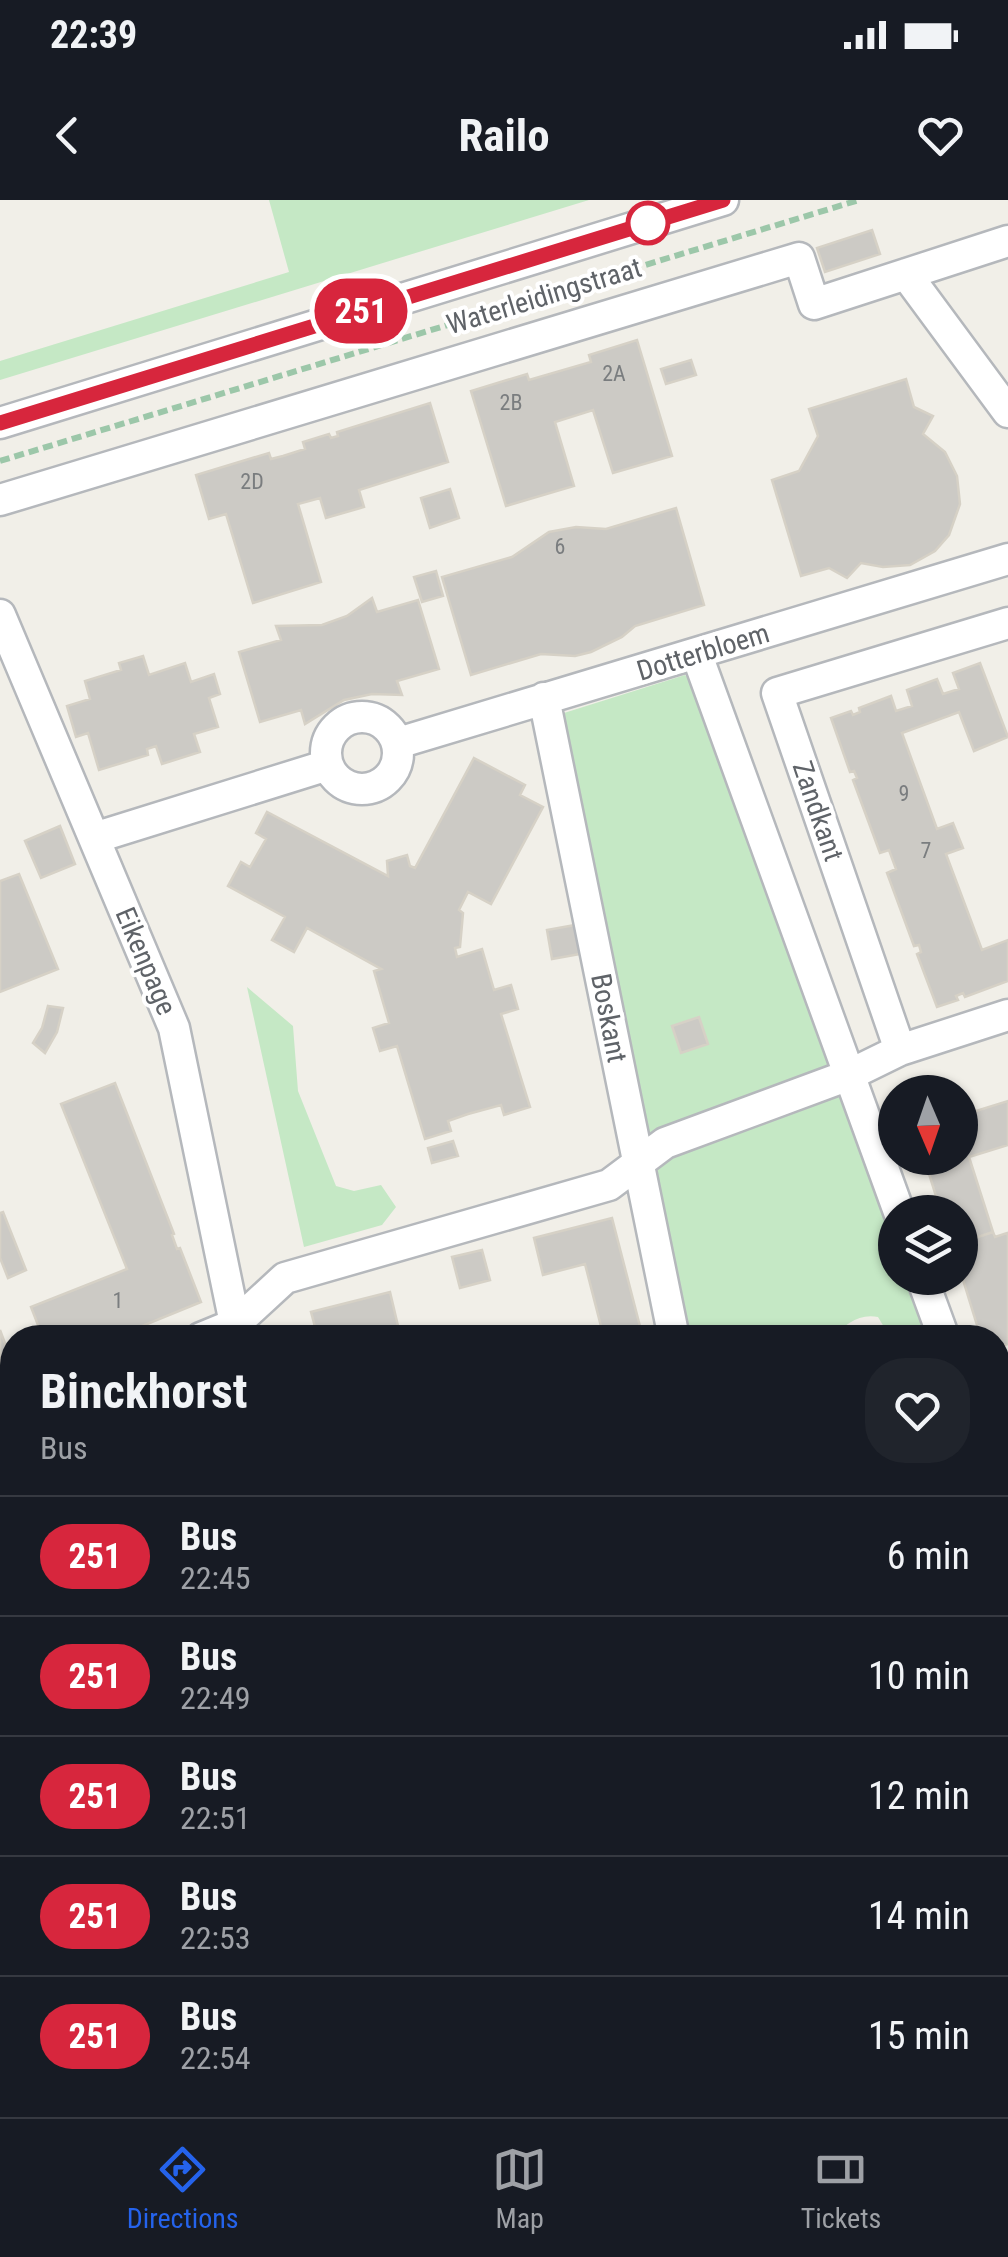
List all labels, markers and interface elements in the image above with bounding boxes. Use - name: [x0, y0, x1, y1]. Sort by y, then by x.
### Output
- text: 22:39: [50, 13, 137, 57]
- icon: back: [40, 108, 95, 163]
- icon: heart: [913, 108, 968, 163]
- text: Railo: [458, 109, 550, 162]
- unlabelled marker: [627, 202, 669, 244]
- street label: Waterleidingstraat: [443, 251, 645, 341]
- line badge: 251: [304, 278, 418, 344]
- text: 251: [334, 291, 388, 332]
- house number: 2A: [602, 361, 626, 386]
- house number: 2B: [500, 390, 522, 415]
- house number: 2D: [240, 469, 264, 494]
- house number: 6: [555, 534, 565, 559]
- street label: Dotterbloem: [633, 616, 773, 688]
- street label: Zandkant: [786, 757, 850, 865]
- house number: 9: [899, 781, 909, 806]
- house number: 7: [921, 838, 931, 863]
- street label: Eikenpage: [109, 902, 183, 1020]
- street label: Boskant: [584, 971, 634, 1065]
- north arrow: [878, 1075, 978, 1175]
- map controls: [878, 1075, 978, 1295]
- button: layers: [878, 1195, 978, 1295]
- house number: 1: [113, 1288, 123, 1313]
- button: heart: [865, 1358, 970, 1463]
- text: Binckhorst: [40, 1363, 248, 1420]
- text: Bus: [40, 1429, 88, 1467]
- text: Bus: [180, 1515, 237, 1559]
- text: 6 min: [887, 1534, 970, 1578]
- text: 251: [68, 1536, 122, 1577]
- text: 22:45: [180, 1559, 251, 1597]
- text: Bus: [180, 1635, 237, 1679]
- text: 10 min: [868, 1654, 970, 1698]
- text: 251: [68, 1656, 122, 1697]
- text: 22:49: [180, 1679, 251, 1717]
- text: Bus: [180, 1755, 237, 1799]
- text: 12 min: [868, 1774, 970, 1818]
- text: 251: [68, 1776, 122, 1817]
- text: 22:51: [180, 1799, 251, 1837]
- text: Bus: [180, 1875, 237, 1919]
- text: 14 min: [868, 1894, 970, 1938]
- text: 251: [68, 1896, 122, 1937]
- text: 22:53: [180, 1919, 251, 1957]
- text: Bus: [180, 1995, 237, 2039]
- text: 15 min: [868, 2014, 970, 2058]
- text: 251: [68, 2016, 122, 2057]
- text: 22:54: [180, 2039, 251, 2077]
- tab: Directions: [127, 2142, 239, 2235]
- tab: Map: [492, 2142, 547, 2235]
- tab: Tickets: [801, 2142, 881, 2235]

